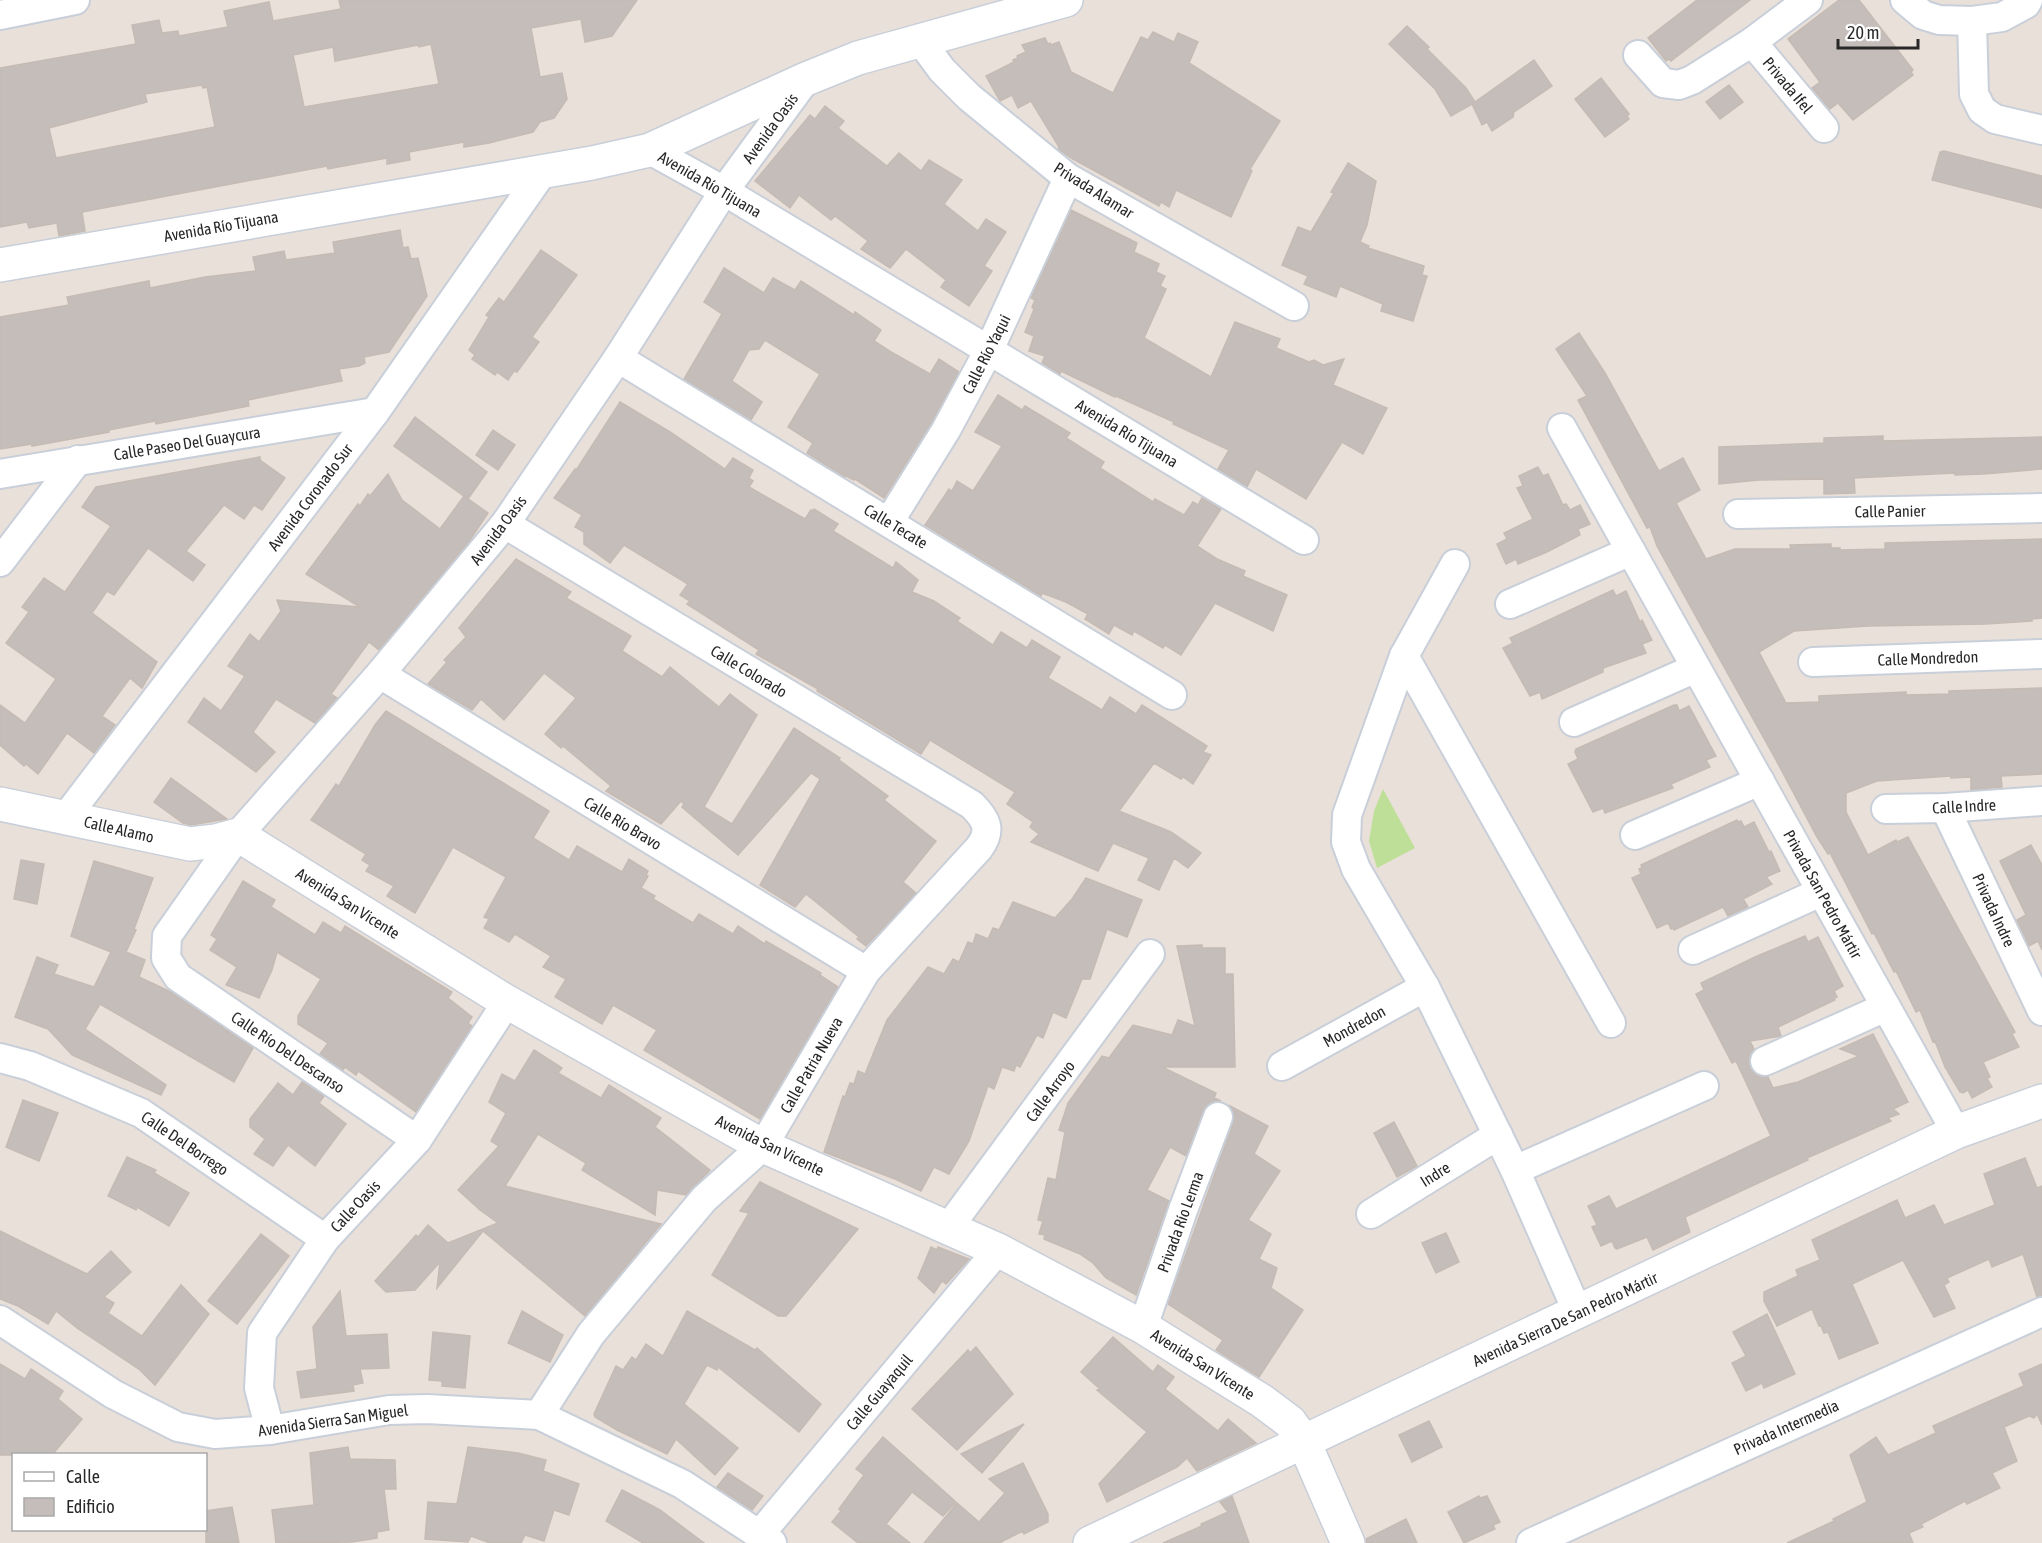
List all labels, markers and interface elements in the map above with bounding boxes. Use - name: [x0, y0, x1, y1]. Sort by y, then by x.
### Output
- scale bar: [1838, 12, 1918, 50]
- text: 20 m: [1847, 22, 1879, 43]
- street label: Privada Ifel: [1759, 53, 1817, 117]
- street label: Avenida Oasis: [739, 89, 802, 166]
- street label: Avenida Río Tijuana: [655, 147, 765, 222]
- street label: Privada Alamar: [1051, 158, 1137, 222]
- street label: Avenida Río Tijuana: [162, 207, 280, 246]
- street label: Calle Río Yaqui: [958, 311, 1015, 397]
- street label: Avenida Río Tijuana: [1072, 395, 1181, 471]
- street label: Calle Paseo Del Guaycura: [112, 423, 262, 464]
- street label: Avenida Coronado Sur: [264, 440, 356, 554]
- street label: Avenida Oasis: [466, 492, 530, 568]
- street label: Calle Tecate: [861, 500, 931, 552]
- street label: Calle Panier: [1854, 501, 1926, 521]
- street label: Calle Colorado: [708, 641, 790, 701]
- street label: Calle Mondredon: [1877, 647, 1979, 669]
- street label: Calle Río Bravo: [581, 793, 665, 853]
- street label: Calle Indre: [1932, 795, 1996, 817]
- street label: Calle Alamo: [82, 812, 156, 846]
- street label: Privada San Pedro Mártir: [1780, 827, 1866, 962]
- street label: Avenida San Vicente: [293, 864, 403, 942]
- street label: Privada Indre: [1969, 871, 2019, 949]
- street label: Mondredon: [1320, 1002, 1388, 1050]
- street label: Calle Río Del Descanso: [228, 1007, 348, 1097]
- street label: Calle Patria Nueva: [776, 1014, 846, 1116]
- street label: Calle Arroyo: [1022, 1057, 1079, 1126]
- street label: Calle Del Borrego: [138, 1107, 232, 1180]
- street label: Avenida San Vicente: [713, 1111, 827, 1179]
- street label: Indre: [1417, 1158, 1453, 1190]
- street label: Privada Río Lerma: [1153, 1169, 1207, 1275]
- street label: Calle Oasis: [327, 1176, 384, 1236]
- street label: Avenida Sierra De San Pedro Mártir: [1470, 1268, 1660, 1370]
- street label: Avenida San Vicente: [1148, 1325, 1258, 1403]
- street label: Calle Guayaquil: [842, 1350, 917, 1434]
- street label: Privada Intermedia: [1731, 1396, 1841, 1458]
- street label: Avenida Sierra San Miguel: [257, 1400, 410, 1440]
- legend: [12, 1453, 207, 1531]
- text: Calle: [66, 1466, 100, 1487]
- text: Edificio: [66, 1496, 115, 1517]

